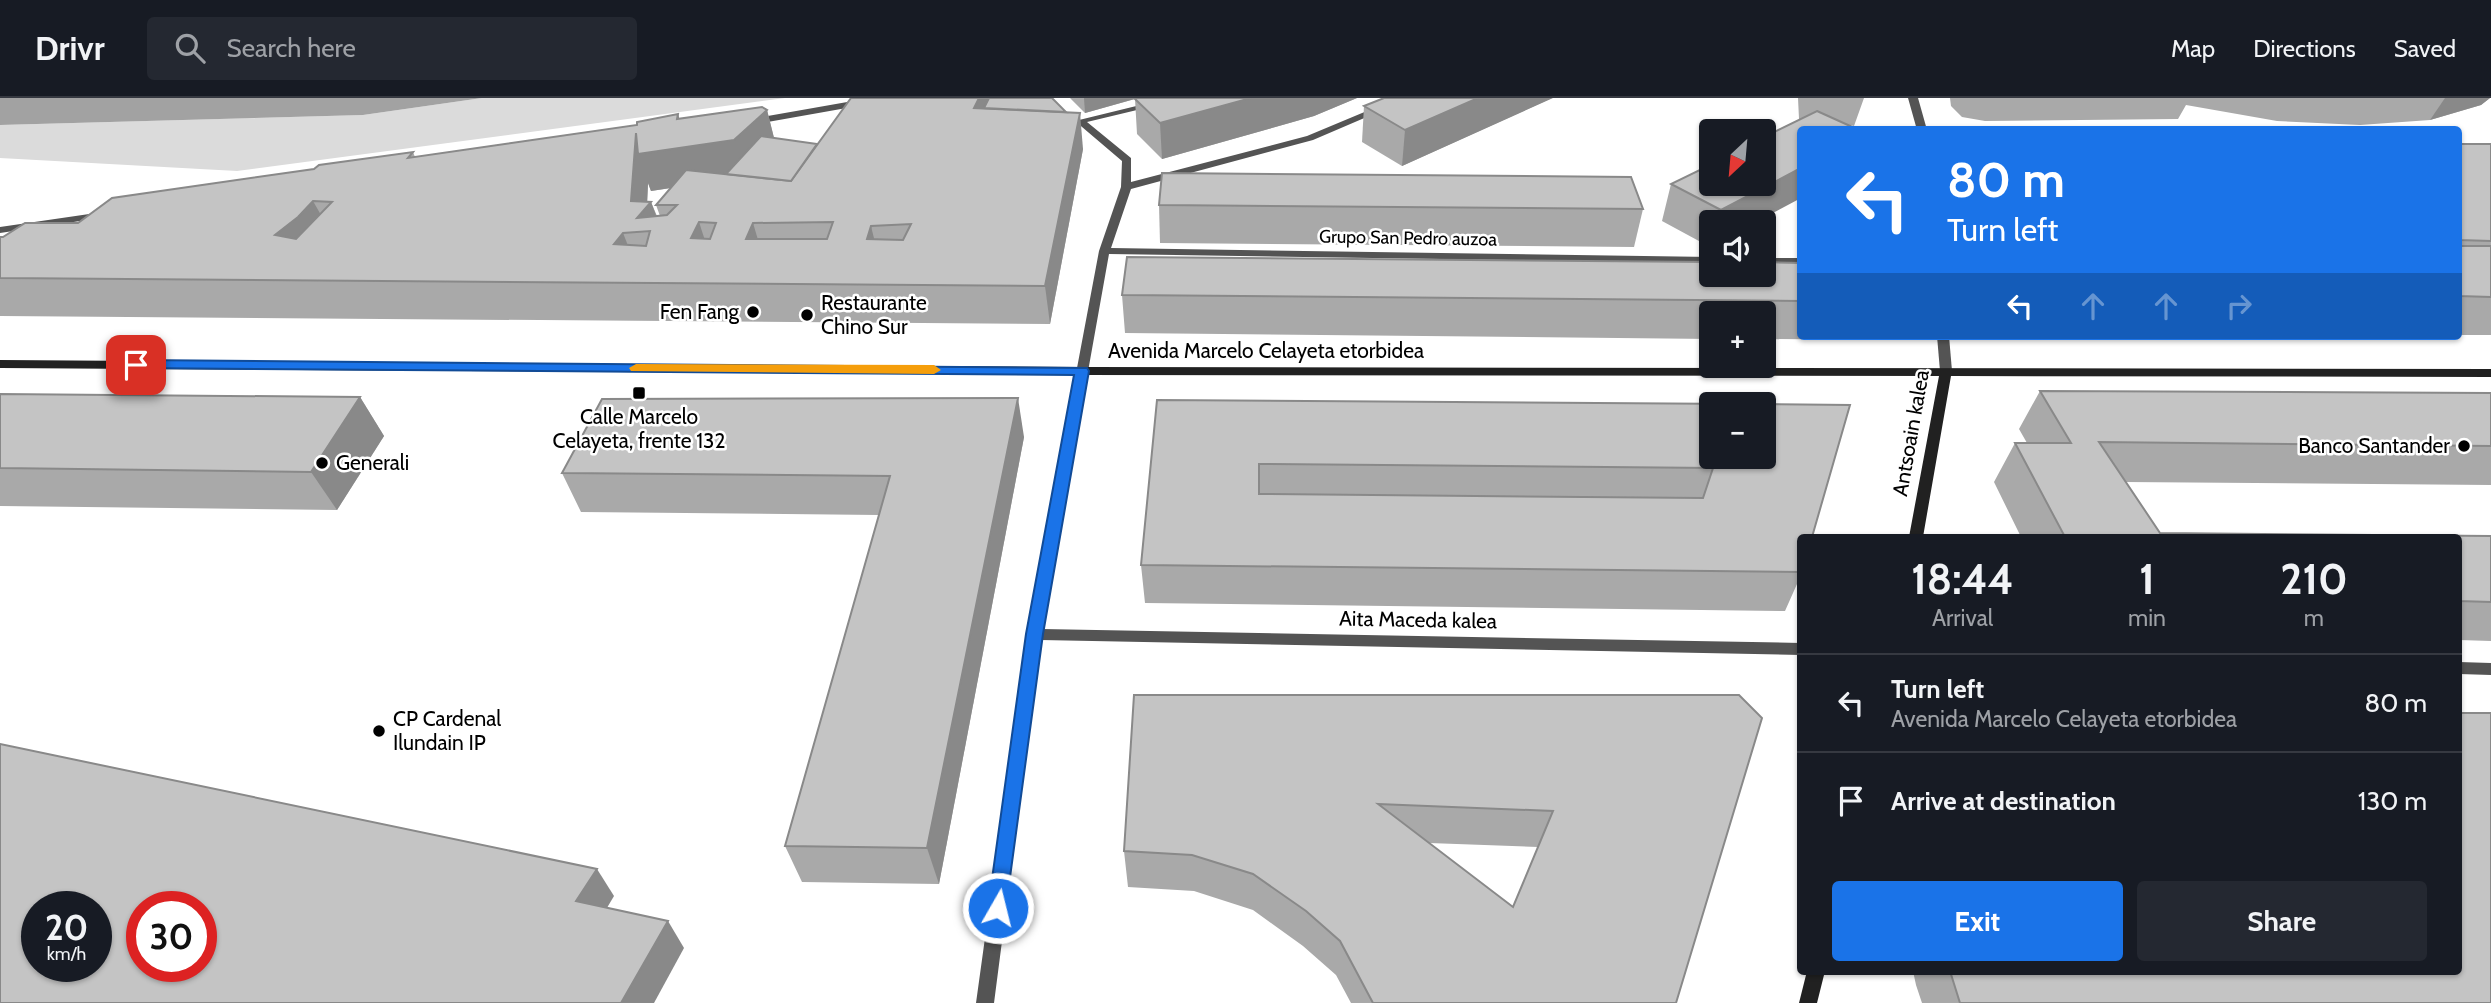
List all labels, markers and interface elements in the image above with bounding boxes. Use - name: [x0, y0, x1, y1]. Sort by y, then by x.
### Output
- search box: [147, 17, 637, 80]
- text: Drivr: [35, 28, 105, 68]
- icon: search: [171, 29, 209, 67]
- text: Search here: [227, 32, 356, 64]
- text: Map: [2171, 34, 2215, 63]
- text: Directions: [2253, 34, 2356, 63]
- text: Saved: [2394, 34, 2456, 63]
- north arrow: [1699, 119, 1776, 196]
- map controls: [1699, 119, 1776, 469]
- text: 80 m: [1947, 150, 2065, 209]
- icon: left: [1832, 154, 1923, 245]
- button: sound: [1699, 210, 1776, 287]
- text: Turn left: [1947, 210, 2058, 249]
- street label: Grupo San Pedro auzoa: [1319, 225, 1497, 251]
- icon: left: [2001, 287, 2039, 325]
- icon: ahead: [2074, 287, 2112, 325]
- icon: ahead: [2147, 287, 2185, 325]
- icon: right: [2220, 287, 2258, 325]
- place label: Restaurante Chino Sur: [821, 290, 927, 339]
- place label: Fen Fang: [660, 299, 740, 324]
- button: +: [1699, 301, 1776, 378]
- marker: Fen Fang: [745, 304, 761, 320]
- marker: Restaurante Chino Sur: [799, 307, 815, 323]
- pin: [106, 335, 166, 395]
- street label: Avenida Marcelo Celayeta etorbidea: [1108, 338, 1424, 363]
- icon: arrive: [117, 346, 155, 384]
- street label: Antsoain kalea: [1887, 368, 1934, 498]
- marker: Calle Marcelo Celayeta, frente 132: [631, 385, 647, 401]
- button: −: [1699, 392, 1776, 469]
- place label: Calle Marcelo Celayeta, frente 132: [553, 404, 725, 453]
- place label: Banco Santander: [2298, 433, 2450, 458]
- marker: Banco Santander: [2456, 438, 2472, 454]
- place label: Generali: [336, 450, 409, 475]
- marker: Generali: [314, 455, 330, 471]
- text: 18:44: [1911, 553, 2014, 605]
- text: 1: [2139, 553, 2155, 605]
- text: 210: [2280, 553, 2348, 605]
- text: Arrival: [1932, 604, 1993, 632]
- text: min: [2128, 604, 2166, 632]
- text: m: [2304, 604, 2324, 632]
- street label: Aita Maceda kalea: [1339, 606, 1497, 633]
- text: Turn left: [1891, 673, 1984, 705]
- icon: left: [1832, 684, 1870, 722]
- text: 80 m: [2364, 687, 2427, 719]
- text: Avenida Marcelo Celayeta etorbidea: [1891, 705, 2237, 733]
- place label: CP Cardenal Ilundain IP: [393, 706, 501, 755]
- marker: CP Cardenal Ilundain IP: [371, 723, 387, 739]
- icon: arrive: [1832, 782, 1870, 820]
- text: Arrive at destination: [1891, 785, 2116, 817]
- text: 130 m: [2358, 785, 2427, 817]
- position arrow: [961, 871, 1035, 945]
- button: Exit: [1832, 881, 2123, 961]
- button: Share: [2137, 881, 2427, 961]
- speed limit sign: 30: [126, 891, 217, 982]
- text: 20: [45, 906, 88, 949]
- text: km/h: [47, 943, 86, 965]

